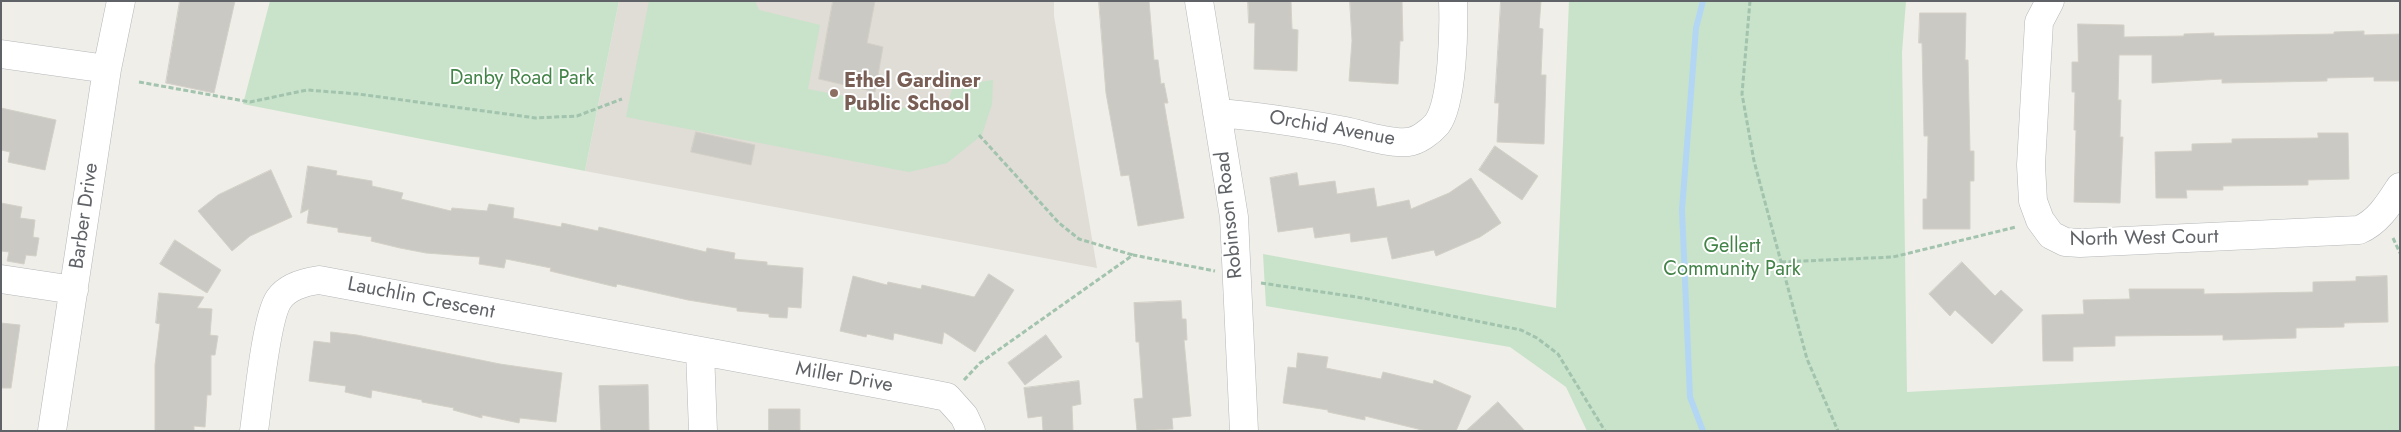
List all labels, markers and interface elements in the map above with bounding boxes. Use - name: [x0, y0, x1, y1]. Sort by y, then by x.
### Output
- park label: Danby Road Park: [450, 67, 594, 91]
- place label: Ethel Gardiner Public School: [844, 70, 981, 117]
- marker: Ethel Gardiner Public School: [828, 87, 840, 99]
- street label: Orchid Avenue: [1267, 106, 1397, 152]
- street label: Robinson Road: [1211, 150, 1249, 280]
- street label: Barber Drive: [66, 162, 104, 270]
- street label: North West Court: [2069, 226, 2219, 252]
- park label: Gellert Community Park: [1663, 235, 1801, 282]
- street label: Lauchlin Crescent: [345, 273, 497, 325]
- street label: Miller Drive: [794, 358, 894, 398]

